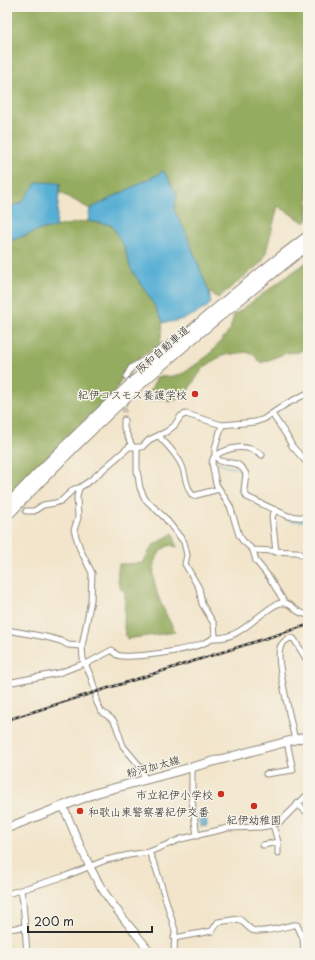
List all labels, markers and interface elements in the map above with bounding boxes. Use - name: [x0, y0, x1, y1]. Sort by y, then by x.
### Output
- street label: 阪和自動車道: [132, 321, 192, 377]
- place label: 紀伊コスモス養護学校: [78, 386, 187, 403]
- marker: 紀伊コスモス養護学校: [190, 389, 200, 399]
- street label: 粉河加太線: [124, 751, 182, 781]
- place label: 市立紀伊小学校: [136, 786, 213, 803]
- marker: 市立紀伊小学校: [216, 789, 226, 799]
- marker: 紀伊幼稚園: [249, 801, 259, 811]
- place label: 和歌山東警察署紀伊交番: [88, 803, 209, 820]
- marker: 和歌山東警察署紀伊交番: [75, 806, 85, 816]
- place label: 紀伊幼稚園: [227, 811, 282, 828]
- scale bar: [28, 908, 152, 934]
- text: 200 m: [34, 912, 74, 930]

